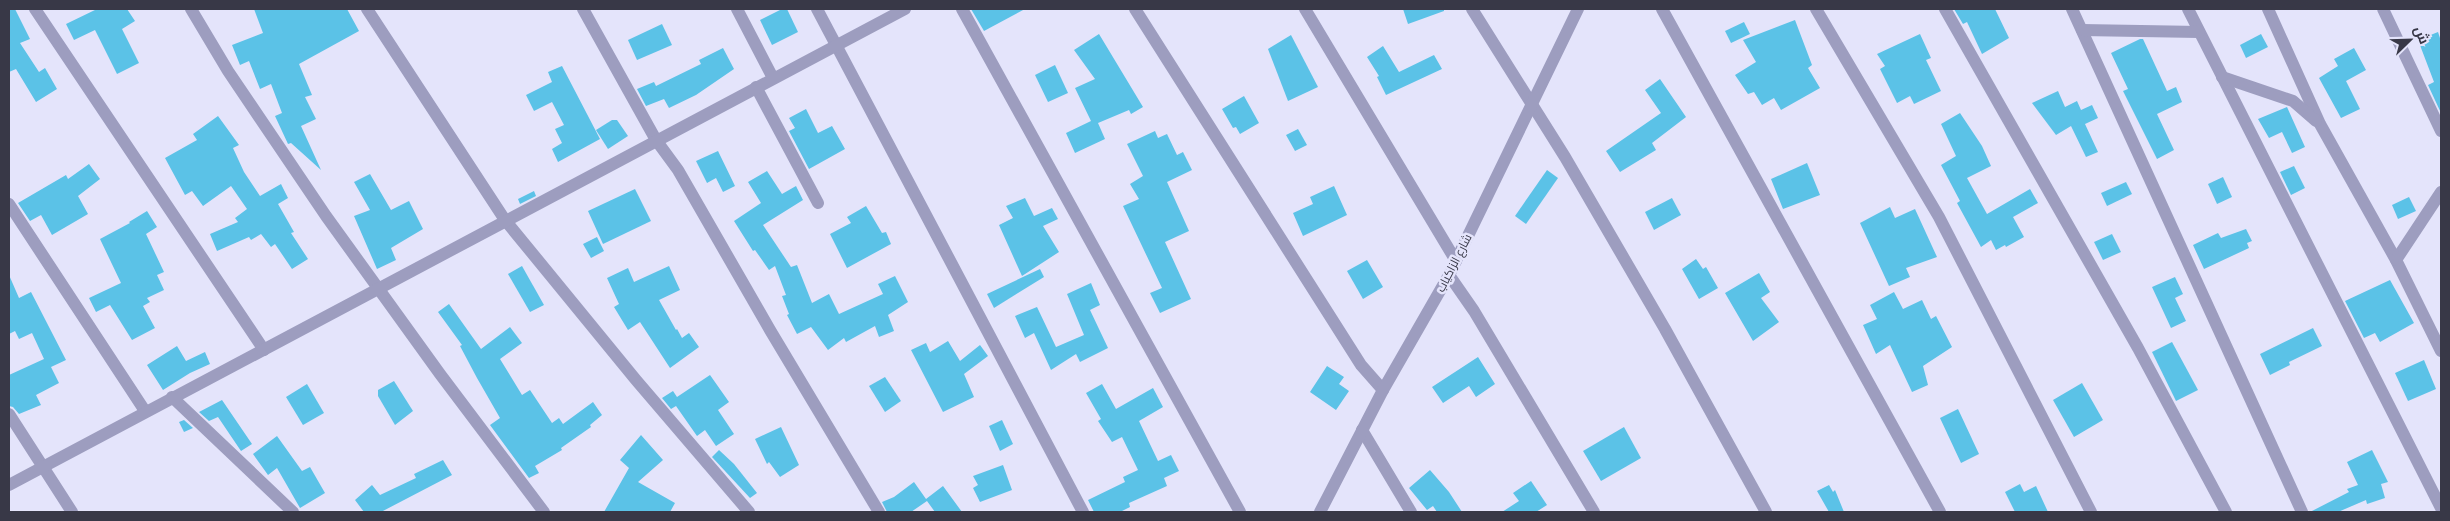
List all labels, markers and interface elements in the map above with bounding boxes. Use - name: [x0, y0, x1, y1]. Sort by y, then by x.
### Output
- north arrow: [2385, 15, 2435, 65]
- text: ش: [2410, 24, 2433, 47]
- street label: شارع الزاكياب: [1433, 231, 1476, 295]

